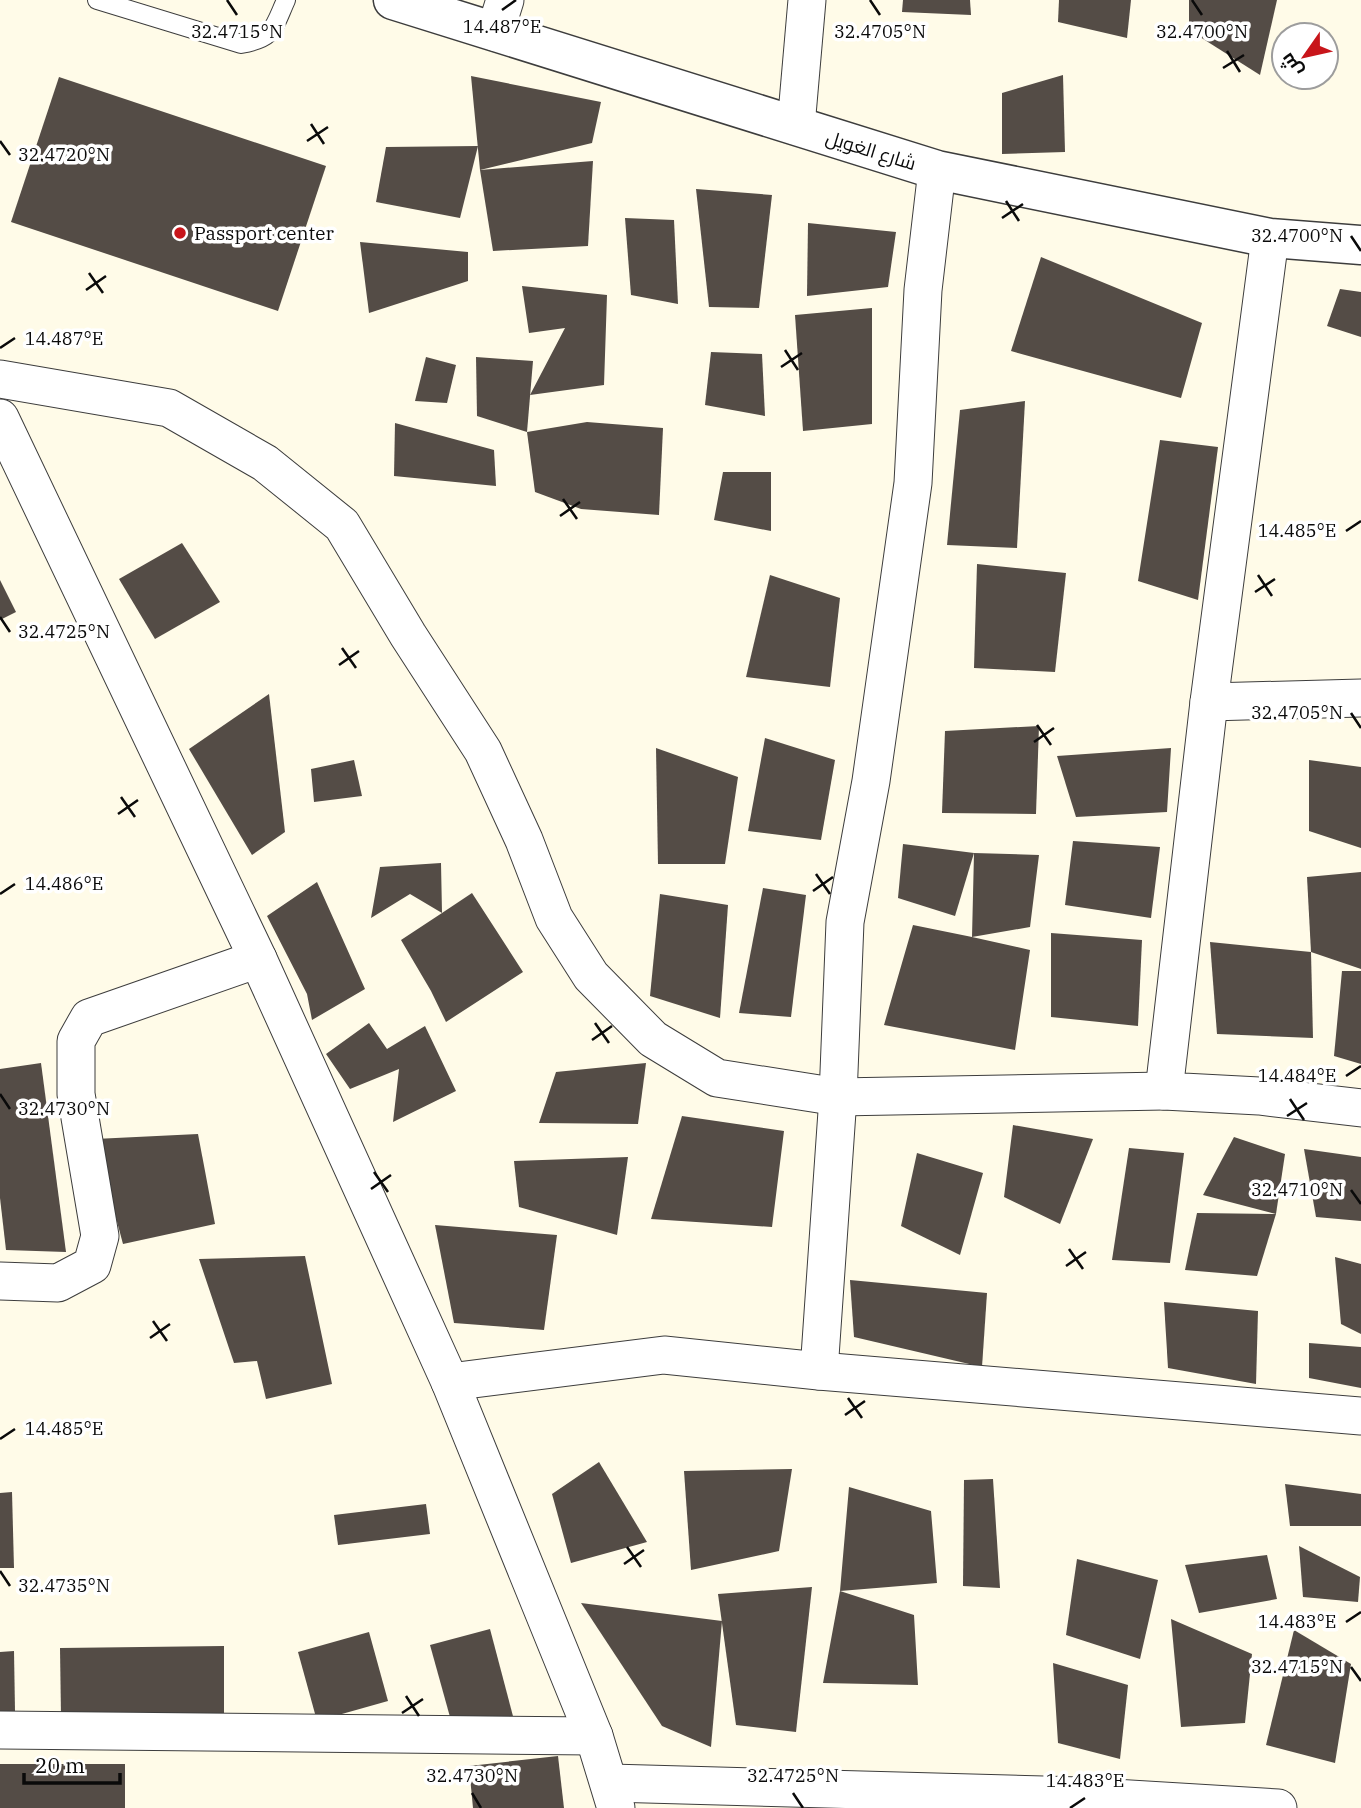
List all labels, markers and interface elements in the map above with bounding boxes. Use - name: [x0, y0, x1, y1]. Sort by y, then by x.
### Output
- text: 14.487°E: [463, 15, 541, 38]
- text: 32.4715°N: [191, 20, 283, 43]
- text: 32.4705°N: [834, 20, 926, 43]
- text: 32.4700°N: [1156, 20, 1248, 43]
- north arrow: [1270, 21, 1340, 91]
- text: ش: [1274, 49, 1308, 82]
- street label: شارع الغويل: [822, 125, 919, 177]
- text: 32.4720°N: [18, 143, 110, 166]
- place label: Passport center: [194, 221, 334, 245]
- text: 32.4700°N: [1251, 224, 1343, 247]
- marker: Passport center: [172, 225, 188, 241]
- text: 14.487°E: [25, 327, 103, 350]
- text: 14.485°E: [1258, 519, 1336, 542]
- text: 32.4725°N: [18, 620, 110, 643]
- text: 32.4705°N: [1251, 701, 1343, 724]
- text: 14.486°E: [25, 872, 103, 895]
- text: 14.484°E: [1258, 1064, 1336, 1087]
- text: 32.4730°N: [18, 1097, 110, 1120]
- text: 32.4710°N: [1251, 1178, 1343, 1201]
- text: 14.485°E: [25, 1417, 103, 1440]
- text: 32.4735°N: [18, 1574, 110, 1597]
- text: 14.483°E: [1258, 1610, 1336, 1633]
- text: 32.4715°N: [1251, 1655, 1343, 1678]
- scale bar: [24, 1742, 121, 1786]
- text: 20 m: [35, 1751, 85, 1779]
- text: 32.4730°N: [426, 1764, 518, 1787]
- text: 32.4725°N: [747, 1764, 839, 1787]
- text: 14.483°E: [1046, 1769, 1124, 1792]

